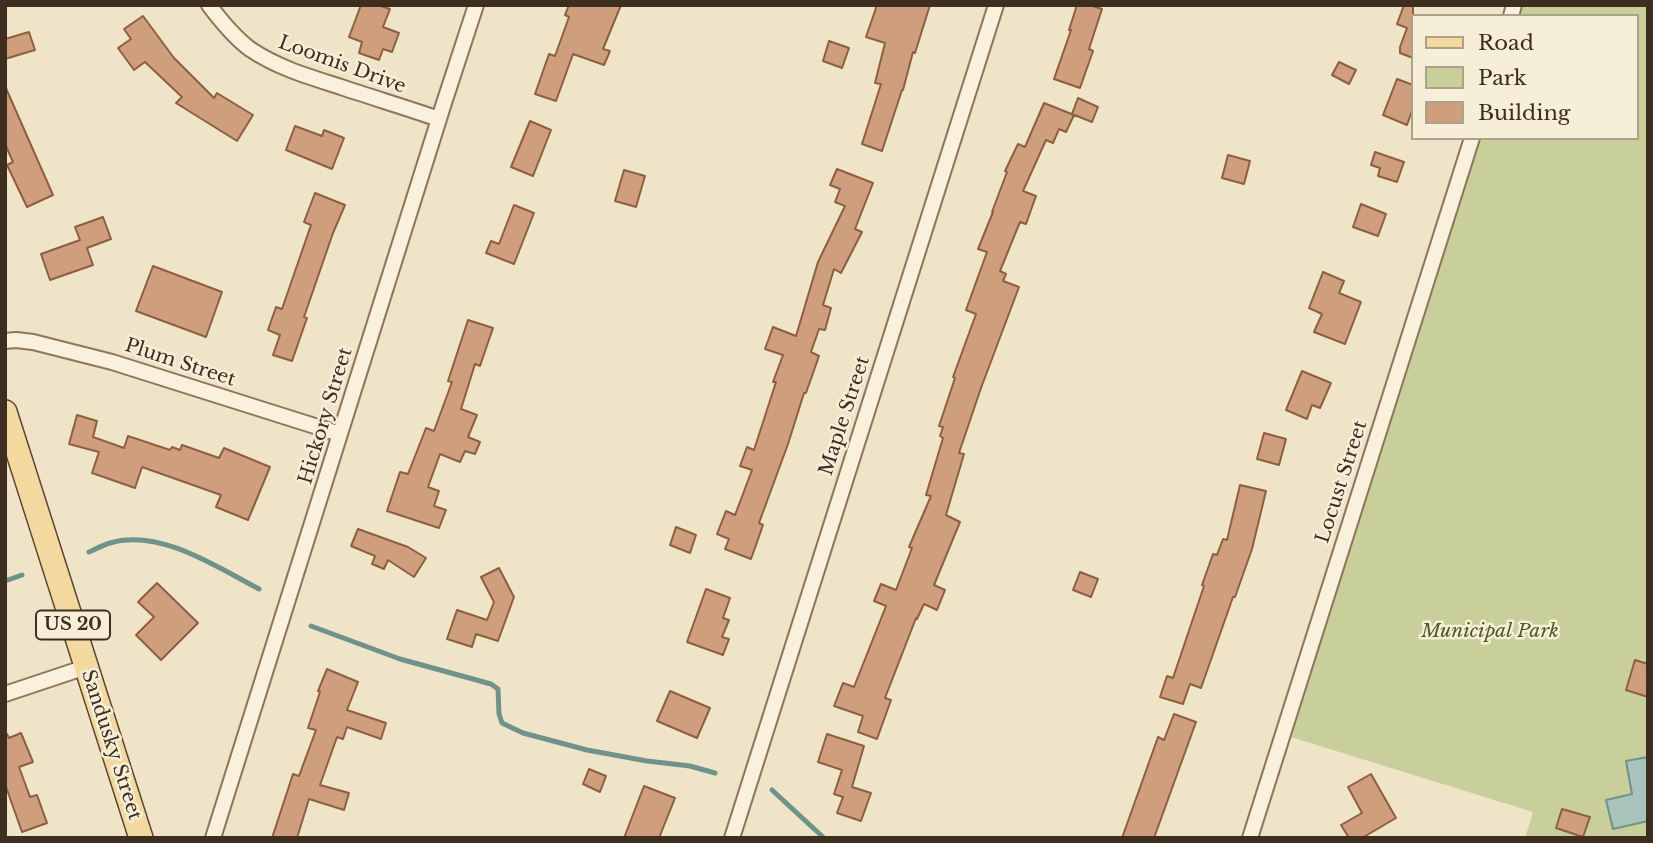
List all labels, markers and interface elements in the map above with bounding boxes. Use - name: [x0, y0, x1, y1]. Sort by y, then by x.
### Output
- legend: [1412, 14, 1639, 140]
- text: Road: [1478, 30, 1534, 56]
- street label: Loomis Drive: [275, 31, 409, 99]
- text: Park: [1478, 65, 1527, 91]
- text: Building: [1478, 100, 1570, 126]
- street label: Plum Street: [122, 334, 238, 392]
- street label: Hickory Street: [294, 345, 358, 487]
- street label: Maple Street: [815, 354, 875, 478]
- street label: Locust Street: [1311, 418, 1373, 546]
- road number: US 20: [36, 610, 110, 640]
- park label: Municipal Park: [1421, 621, 1559, 643]
- street label: Sandusky Street: [76, 667, 146, 823]

